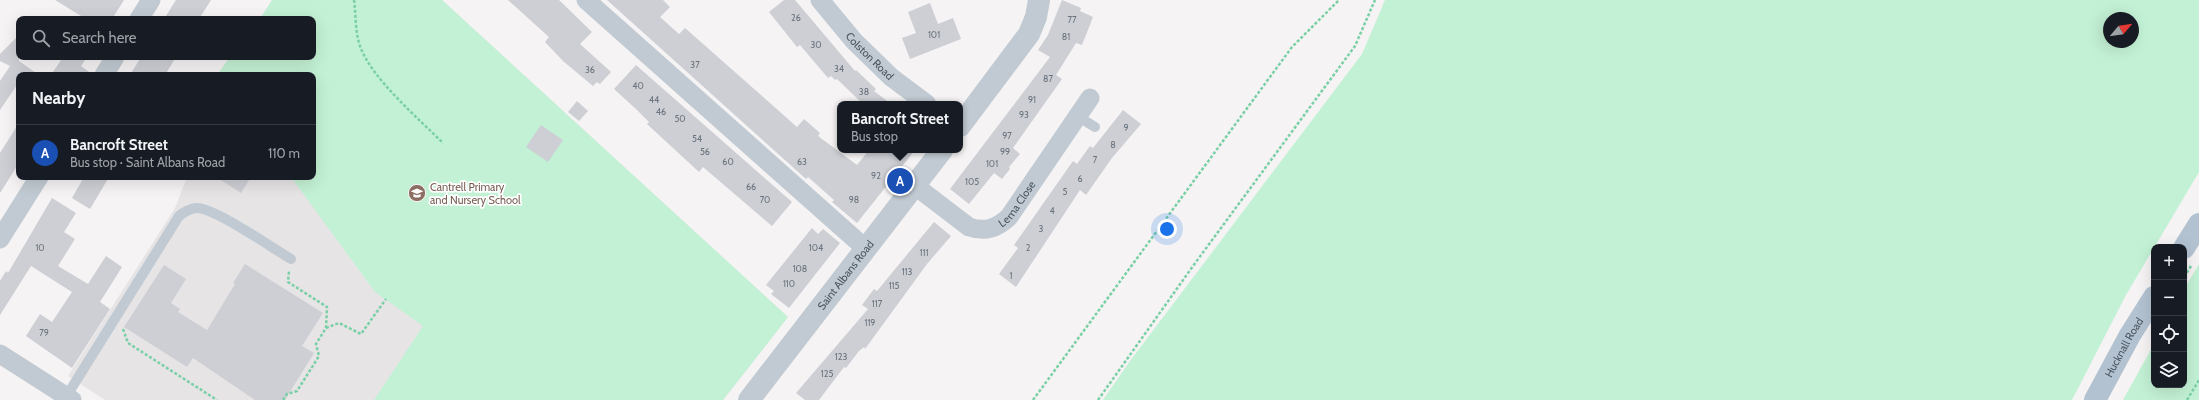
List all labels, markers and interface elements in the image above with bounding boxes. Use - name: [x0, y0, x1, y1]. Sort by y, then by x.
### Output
- house number: 26: [791, 12, 801, 23]
- north arrow: [2103, 12, 2139, 48]
- house number: 77: [1067, 14, 1077, 25]
- search box: [16, 16, 316, 60]
- icon: search: [30, 27, 52, 49]
- text: Search here: [62, 29, 137, 47]
- street label: Colston Road: [843, 29, 897, 83]
- house number: 101: [928, 29, 940, 40]
- house number: 81: [1062, 31, 1070, 42]
- house number: 30: [810, 39, 822, 50]
- house number: 37: [690, 59, 700, 70]
- house number: 34: [834, 63, 844, 74]
- house number: 36: [585, 64, 595, 75]
- house number: 87: [1043, 73, 1053, 84]
- house number: 40: [632, 80, 644, 91]
- house number: 38: [859, 86, 869, 97]
- text: Nearby: [32, 88, 85, 108]
- house number: 44: [649, 94, 659, 105]
- house number: 91: [1028, 94, 1036, 105]
- popup: [837, 101, 963, 153]
- house number: 46: [656, 106, 666, 117]
- house number: 93: [1019, 109, 1029, 120]
- text: Bancroft Street: [851, 110, 949, 128]
- house number: 50: [674, 113, 686, 124]
- house number: 9: [1123, 122, 1129, 133]
- text: Bus stop: [851, 128, 898, 144]
- house number: 97: [1002, 130, 1012, 141]
- house number: 54: [692, 133, 702, 144]
- text: Bancroft Street: [70, 136, 168, 154]
- house number: 8: [1110, 139, 1116, 150]
- text: A: [41, 145, 49, 161]
- text: 110 m: [268, 145, 300, 161]
- house number: 56: [700, 146, 710, 157]
- house number: 99: [1000, 146, 1010, 157]
- text: Bus stop · Saint Albans Road: [70, 154, 225, 170]
- house number: 7: [1093, 154, 1098, 165]
- house number: 60: [722, 156, 734, 167]
- house number: 63: [797, 156, 807, 167]
- house number: 101: [986, 158, 998, 169]
- pin: A: [887, 166, 913, 196]
- house number: 92: [871, 170, 881, 181]
- house number: 6: [1077, 173, 1083, 184]
- house number: 105: [965, 176, 979, 187]
- street label: Lema Close: [996, 178, 1039, 230]
- place label: Cantrell Primary and Nursery School: [430, 180, 521, 207]
- house number: 66: [746, 181, 756, 192]
- school or university icon: Cantrell Primary and Nursery School: [407, 183, 427, 203]
- house number: 5: [1063, 186, 1068, 197]
- house number: 70: [760, 194, 770, 205]
- house number: 98: [849, 194, 859, 205]
- house number: 4: [1049, 205, 1055, 216]
- your location: [1157, 219, 1177, 239]
- house number: 3: [1039, 223, 1044, 234]
- street label: Saint Albans Road: [814, 237, 877, 313]
- house number: 10: [35, 242, 45, 253]
- house number: 104: [809, 242, 823, 253]
- house number: 2: [1026, 242, 1031, 253]
- map controls: [2151, 244, 2187, 388]
- button: +: [2151, 244, 2187, 280]
- house number: 111: [920, 247, 928, 258]
- house number: 108: [793, 263, 807, 274]
- house number: 113: [902, 266, 912, 277]
- house number: 1: [1010, 270, 1013, 281]
- house number: 110: [783, 278, 795, 289]
- house number: 115: [889, 280, 899, 291]
- button: −: [2151, 280, 2187, 316]
- house number: 117: [872, 298, 883, 309]
- street label: Hucknall Road: [2102, 315, 2146, 380]
- button: locate: [2151, 316, 2187, 352]
- house number: 119: [865, 317, 875, 328]
- house number: 79: [39, 327, 49, 338]
- house number: 123: [835, 351, 847, 362]
- button: layers: [2151, 352, 2187, 388]
- house number: 125: [821, 368, 833, 379]

